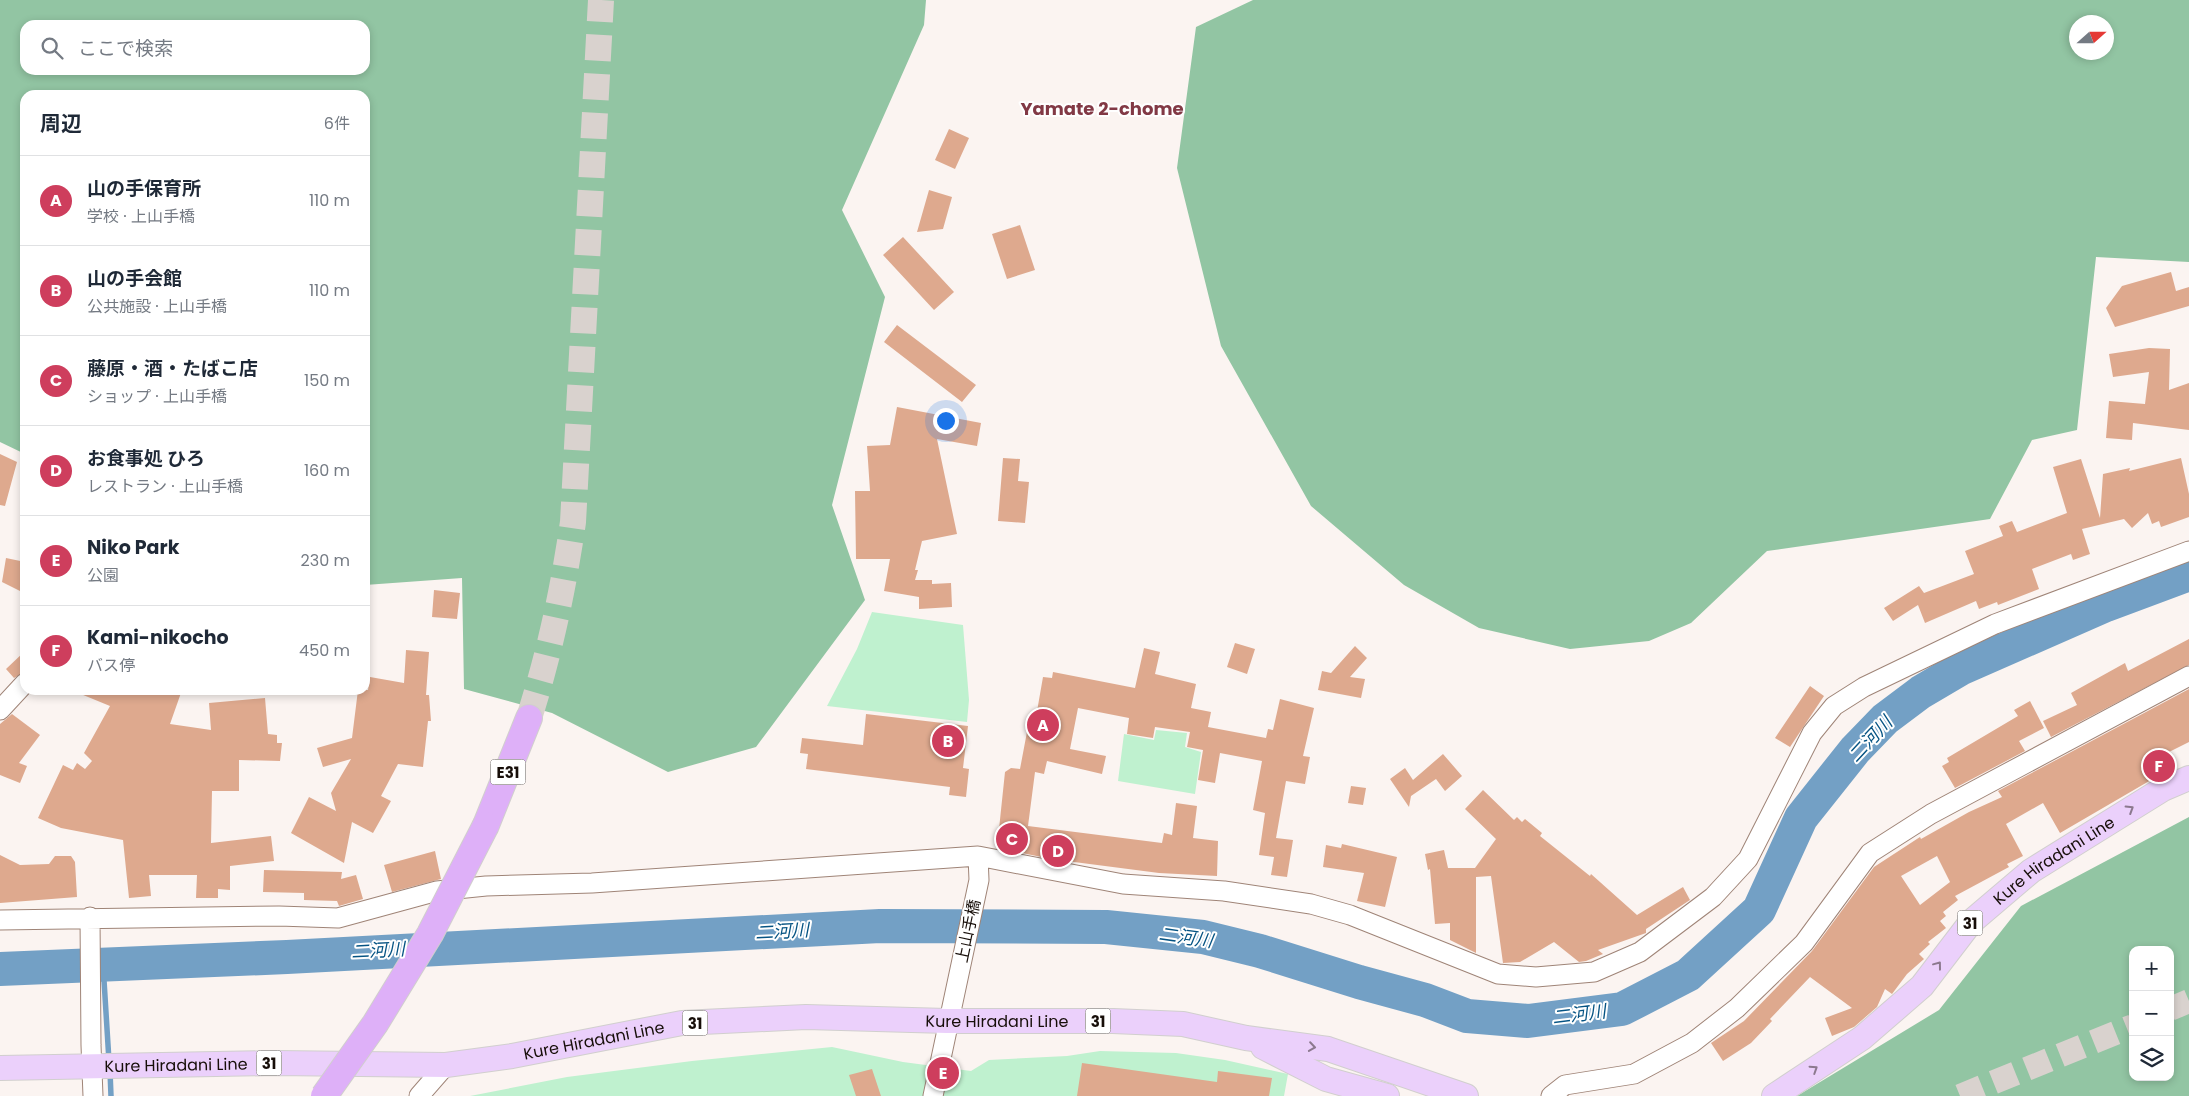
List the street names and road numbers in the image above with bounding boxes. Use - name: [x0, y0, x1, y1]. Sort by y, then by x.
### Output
- road number: E31: [490, 760, 526, 784]
- street label: Kure Hiradani Line: [1988, 810, 2119, 910]
- street label: 上山手橋: [950, 897, 986, 965]
- road number: 31: [1958, 910, 1982, 936]
- road number: 31: [1086, 1008, 1110, 1034]
- street label: Kure Hiradani Line: [925, 1009, 1069, 1033]
- road number: 31: [682, 1010, 708, 1036]
- street label: Kure Hiradani Line: [521, 1015, 666, 1065]
- road number: 31: [256, 1050, 282, 1076]
- street label: Kure Hiradani Line: [104, 1052, 248, 1078]

